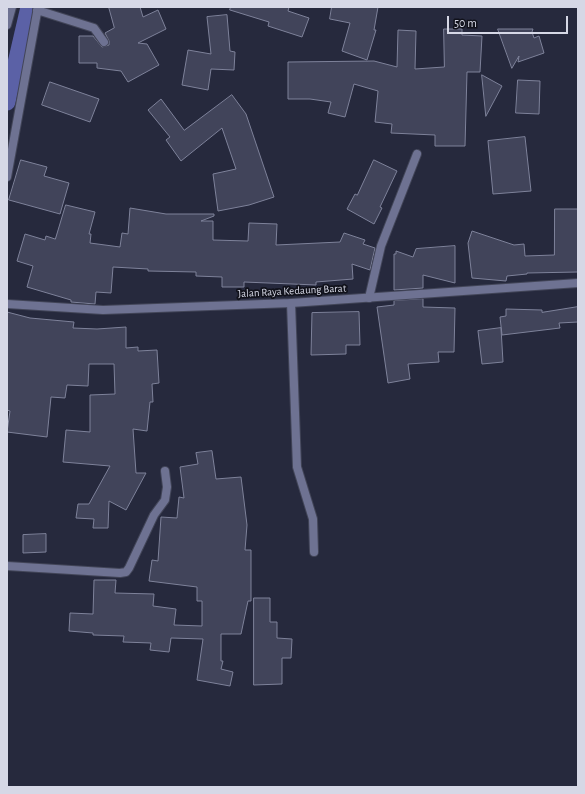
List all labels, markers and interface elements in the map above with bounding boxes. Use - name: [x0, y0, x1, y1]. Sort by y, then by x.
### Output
- scale bar: [449, 8, 570, 34]
- text: 50 m: [454, 17, 477, 29]
- street label: Jalan Raya Kedaung Barat: [237, 282, 347, 300]

